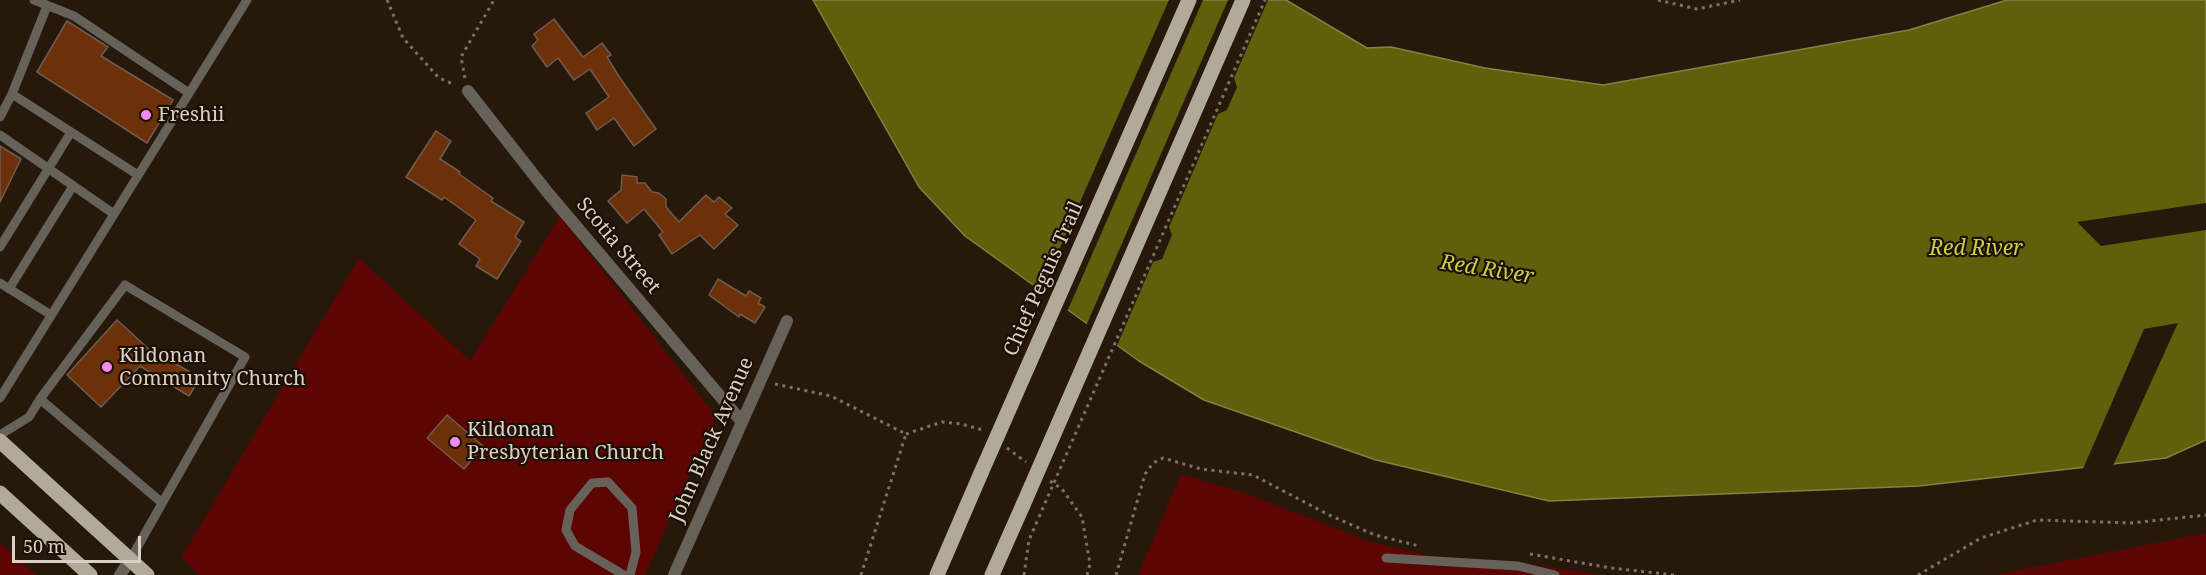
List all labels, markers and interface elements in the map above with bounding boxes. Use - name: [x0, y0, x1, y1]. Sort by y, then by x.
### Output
- place label: Freshii: [158, 103, 224, 127]
- marker: Freshii: [139, 108, 153, 122]
- street label: Scotia Street: [571, 193, 665, 299]
- street label: Chief Peguis Trail: [999, 198, 1089, 360]
- water label: Red River: [1929, 236, 2023, 262]
- water label: Red River: [1439, 250, 1535, 290]
- place label: Kildonan Community Church: [119, 344, 306, 391]
- street label: John Black Avenue: [665, 354, 759, 526]
- marker: Kildonan Community Church: [100, 360, 114, 374]
- place label: Kildonan Presbyterian Church: [467, 418, 664, 465]
- marker: Kildonan Presbyterian Church: [448, 435, 462, 449]
- scale bar: [15, 524, 144, 562]
- text: 50 m: [23, 534, 65, 558]

